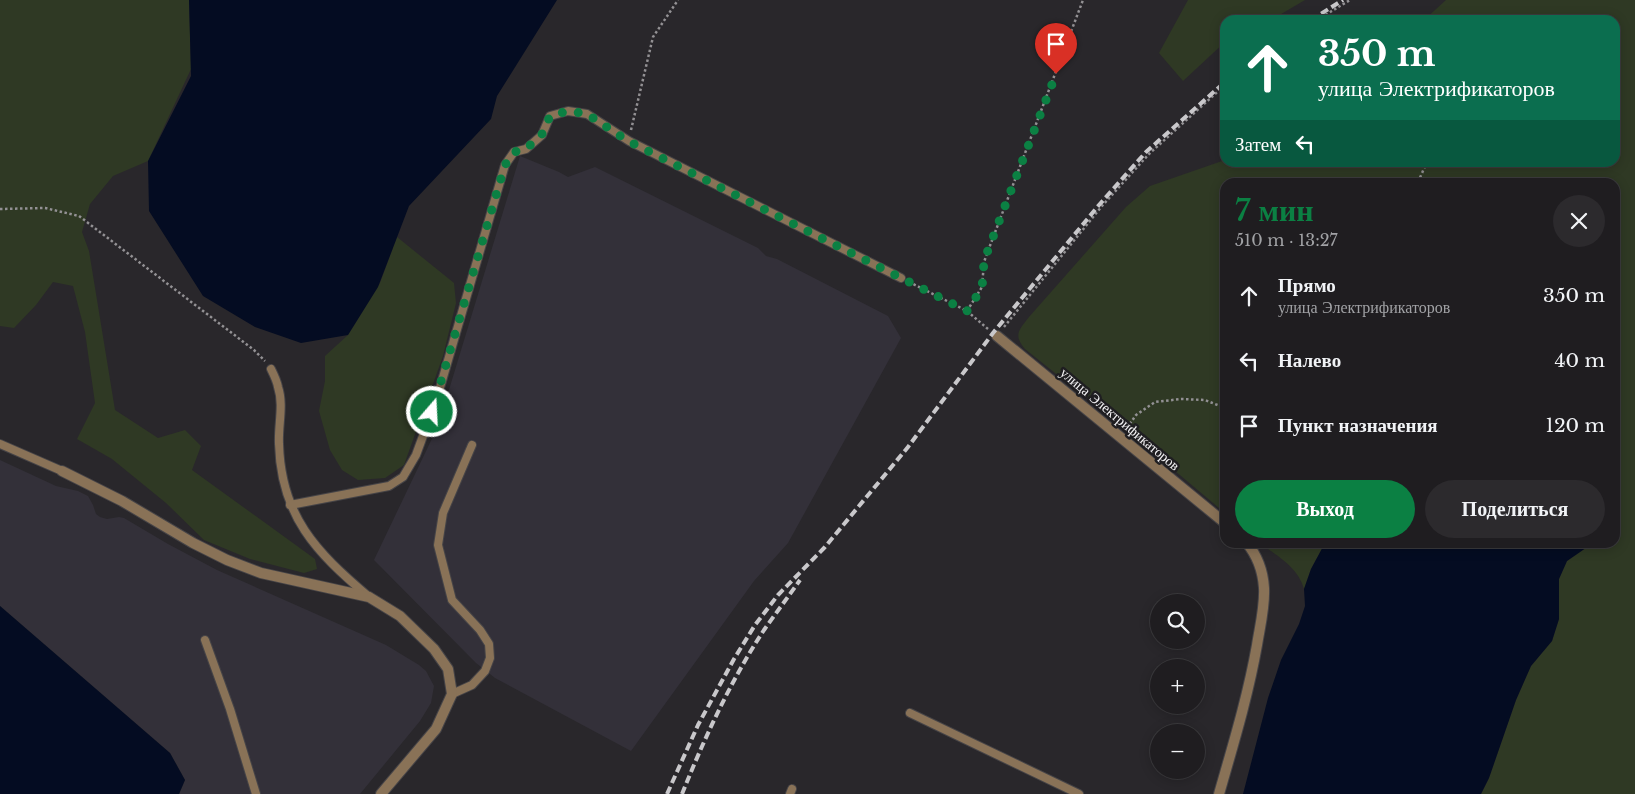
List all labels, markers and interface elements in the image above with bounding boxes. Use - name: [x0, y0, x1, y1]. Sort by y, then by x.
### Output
- pin: [1035, 23, 1077, 74]
- icon: arrive: [1042, 30, 1070, 58]
- text: 350 m: [1318, 32, 1436, 75]
- icon: ahead: [1235, 35, 1300, 100]
- text: улица Электрификаторов: [1318, 75, 1555, 102]
- icon: left: [1291, 130, 1319, 158]
- text: Затем: [1235, 133, 1281, 156]
- text: 7 мин: [1235, 192, 1314, 229]
- button: close: [1553, 195, 1605, 247]
- text: 510 m · 13:27: [1235, 230, 1338, 250]
- text: Прямо: [1278, 274, 1336, 297]
- icon: ahead: [1235, 282, 1263, 310]
- text: 350 m: [1543, 284, 1605, 307]
- text: улица Электрификаторов: [1278, 297, 1450, 317]
- icon: left: [1235, 347, 1263, 375]
- text: Налево: [1278, 349, 1341, 372]
- text: 40 m: [1554, 349, 1605, 372]
- street label: улица Электрификаторов: [1056, 364, 1184, 475]
- position arrow: [405, 385, 457, 437]
- icon: arrive: [1235, 412, 1263, 440]
- text: Пункт назначения: [1278, 414, 1438, 437]
- text: 120 m: [1545, 414, 1605, 437]
- button: Выход: [1235, 480, 1415, 538]
- button: Поделиться: [1425, 480, 1605, 538]
- map controls: [1150, 594, 1205, 779]
- button: search: [1150, 594, 1205, 649]
- button: +: [1150, 659, 1205, 714]
- button: −: [1150, 724, 1205, 779]

